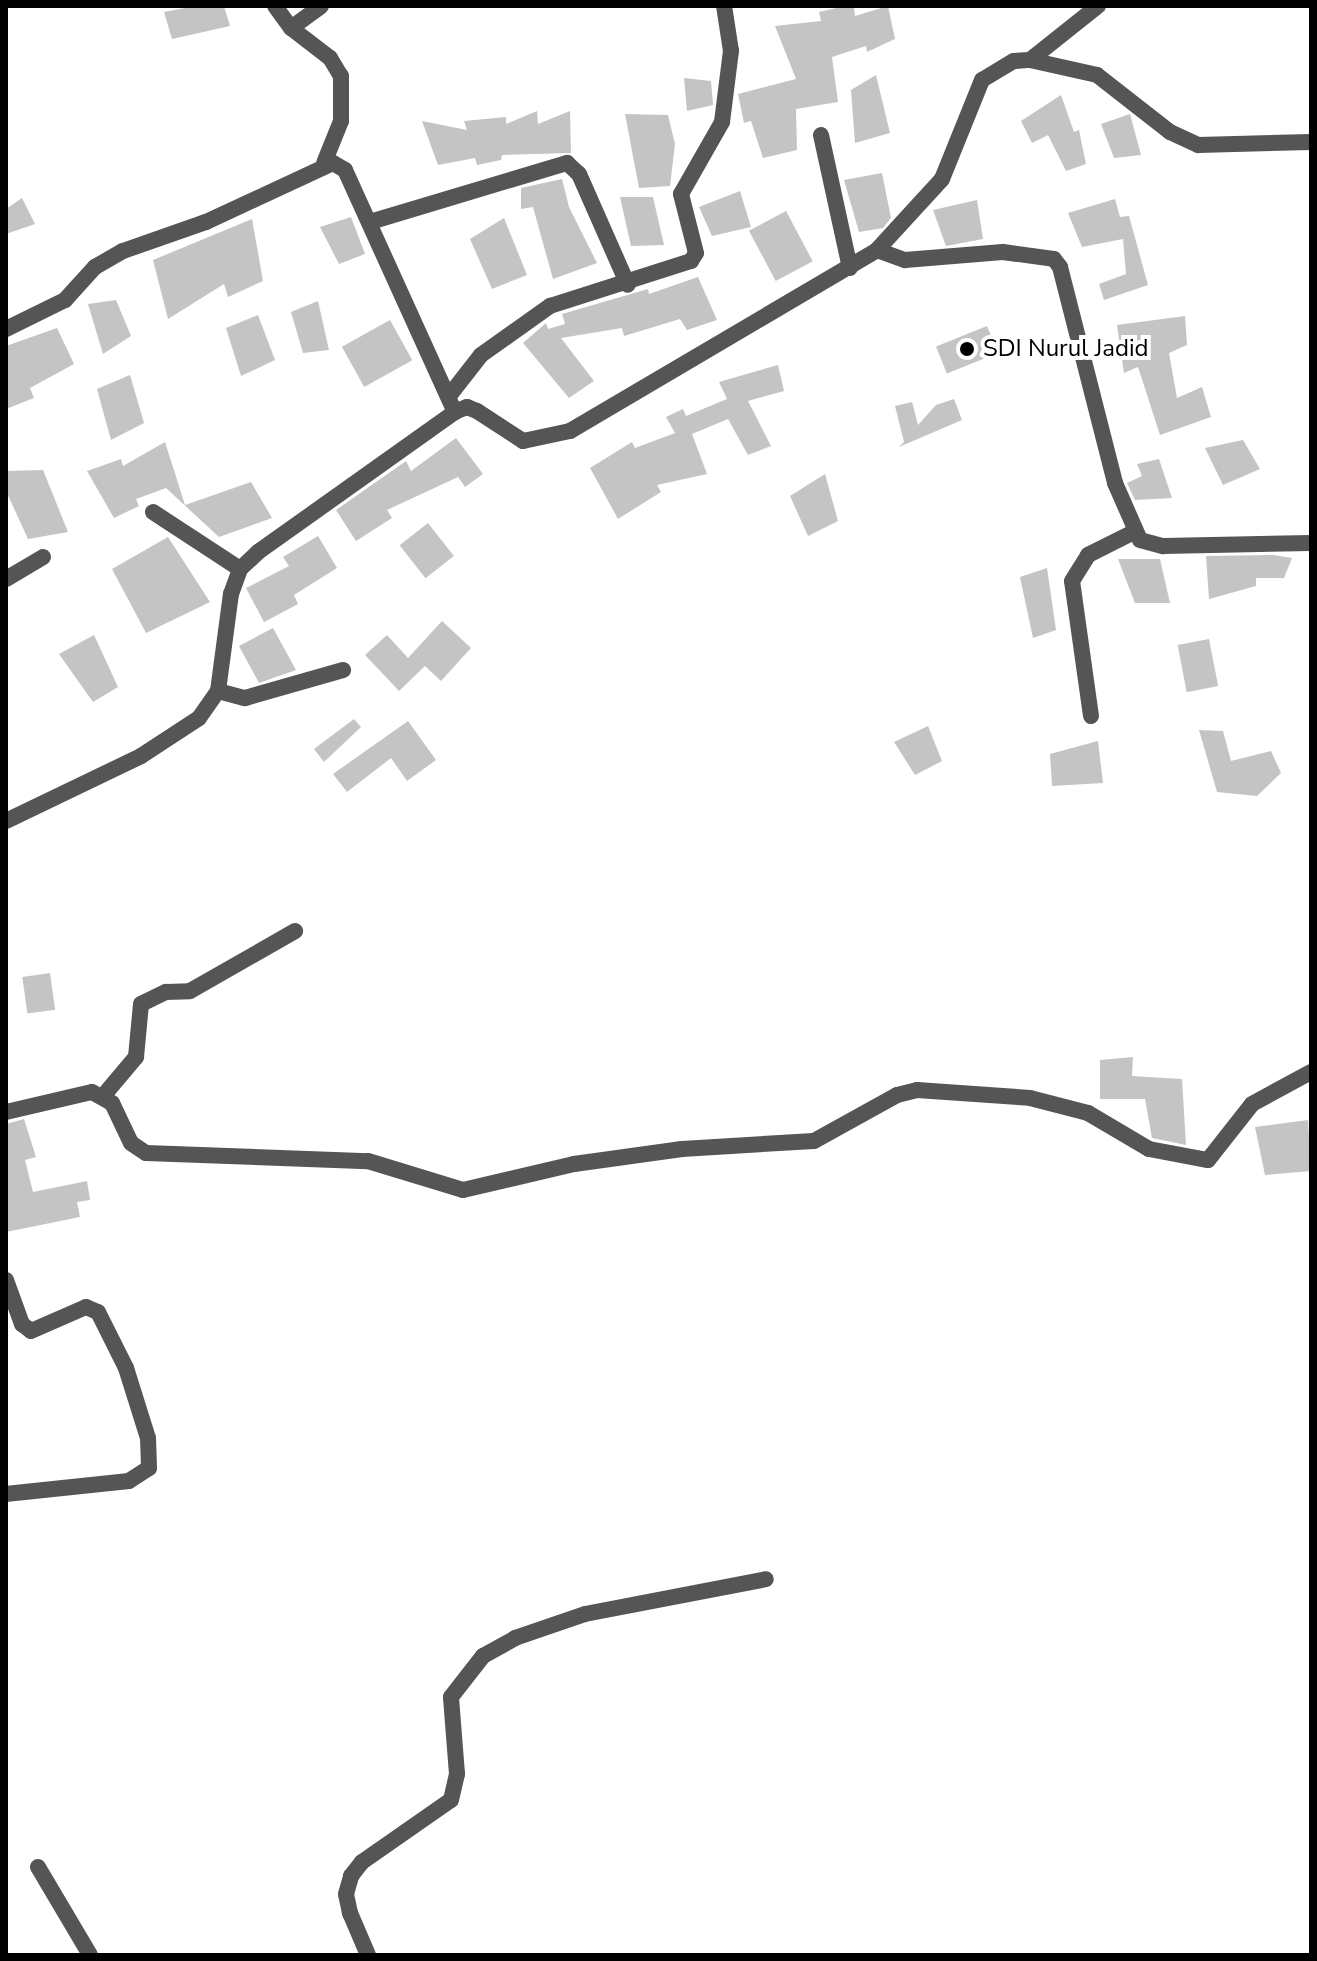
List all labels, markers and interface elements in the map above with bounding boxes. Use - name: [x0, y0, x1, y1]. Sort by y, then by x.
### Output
- place label: SDI Nurul Jadid: [983, 335, 1148, 363]
- marker: SDI Nurul Jadid: [958, 340, 976, 358]

